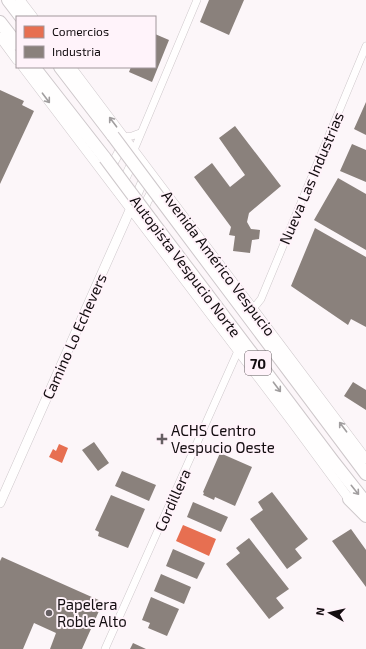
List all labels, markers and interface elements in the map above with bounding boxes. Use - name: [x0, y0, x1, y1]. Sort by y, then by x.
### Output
- legend: [16, 16, 156, 68]
- text: Comercios: [52, 24, 109, 38]
- text: Industria: [52, 44, 101, 58]
- one-way arrow: [42, 92, 50, 103]
- street label: Nueva Las Industrias: [275, 109, 347, 247]
- one-way arrow: [109, 117, 117, 128]
- street label: Avenida Américo Vespucio: [158, 187, 280, 339]
- street label: Autopista Vespucio Norte: [127, 192, 245, 340]
- street label: Camino Lo Echevers: [38, 270, 110, 402]
- road number: 70: [245, 351, 271, 375]
- one-way arrow: [272, 381, 281, 392]
- place label: ACHS Centro Vespucio Oeste: [171, 421, 275, 456]
- one-way arrow: [338, 422, 347, 433]
- marker: ACHS Centro Vespucio Oeste: [156, 433, 168, 445]
- street label: Cordillera: [150, 466, 194, 534]
- one-way arrow: [351, 484, 360, 495]
- north arrow: [310, 593, 350, 633]
- place label: Papelera Roble Alto: [57, 595, 127, 630]
- text: N: [313, 607, 327, 616]
- marker: Papelera Roble Alto: [44, 608, 54, 618]

